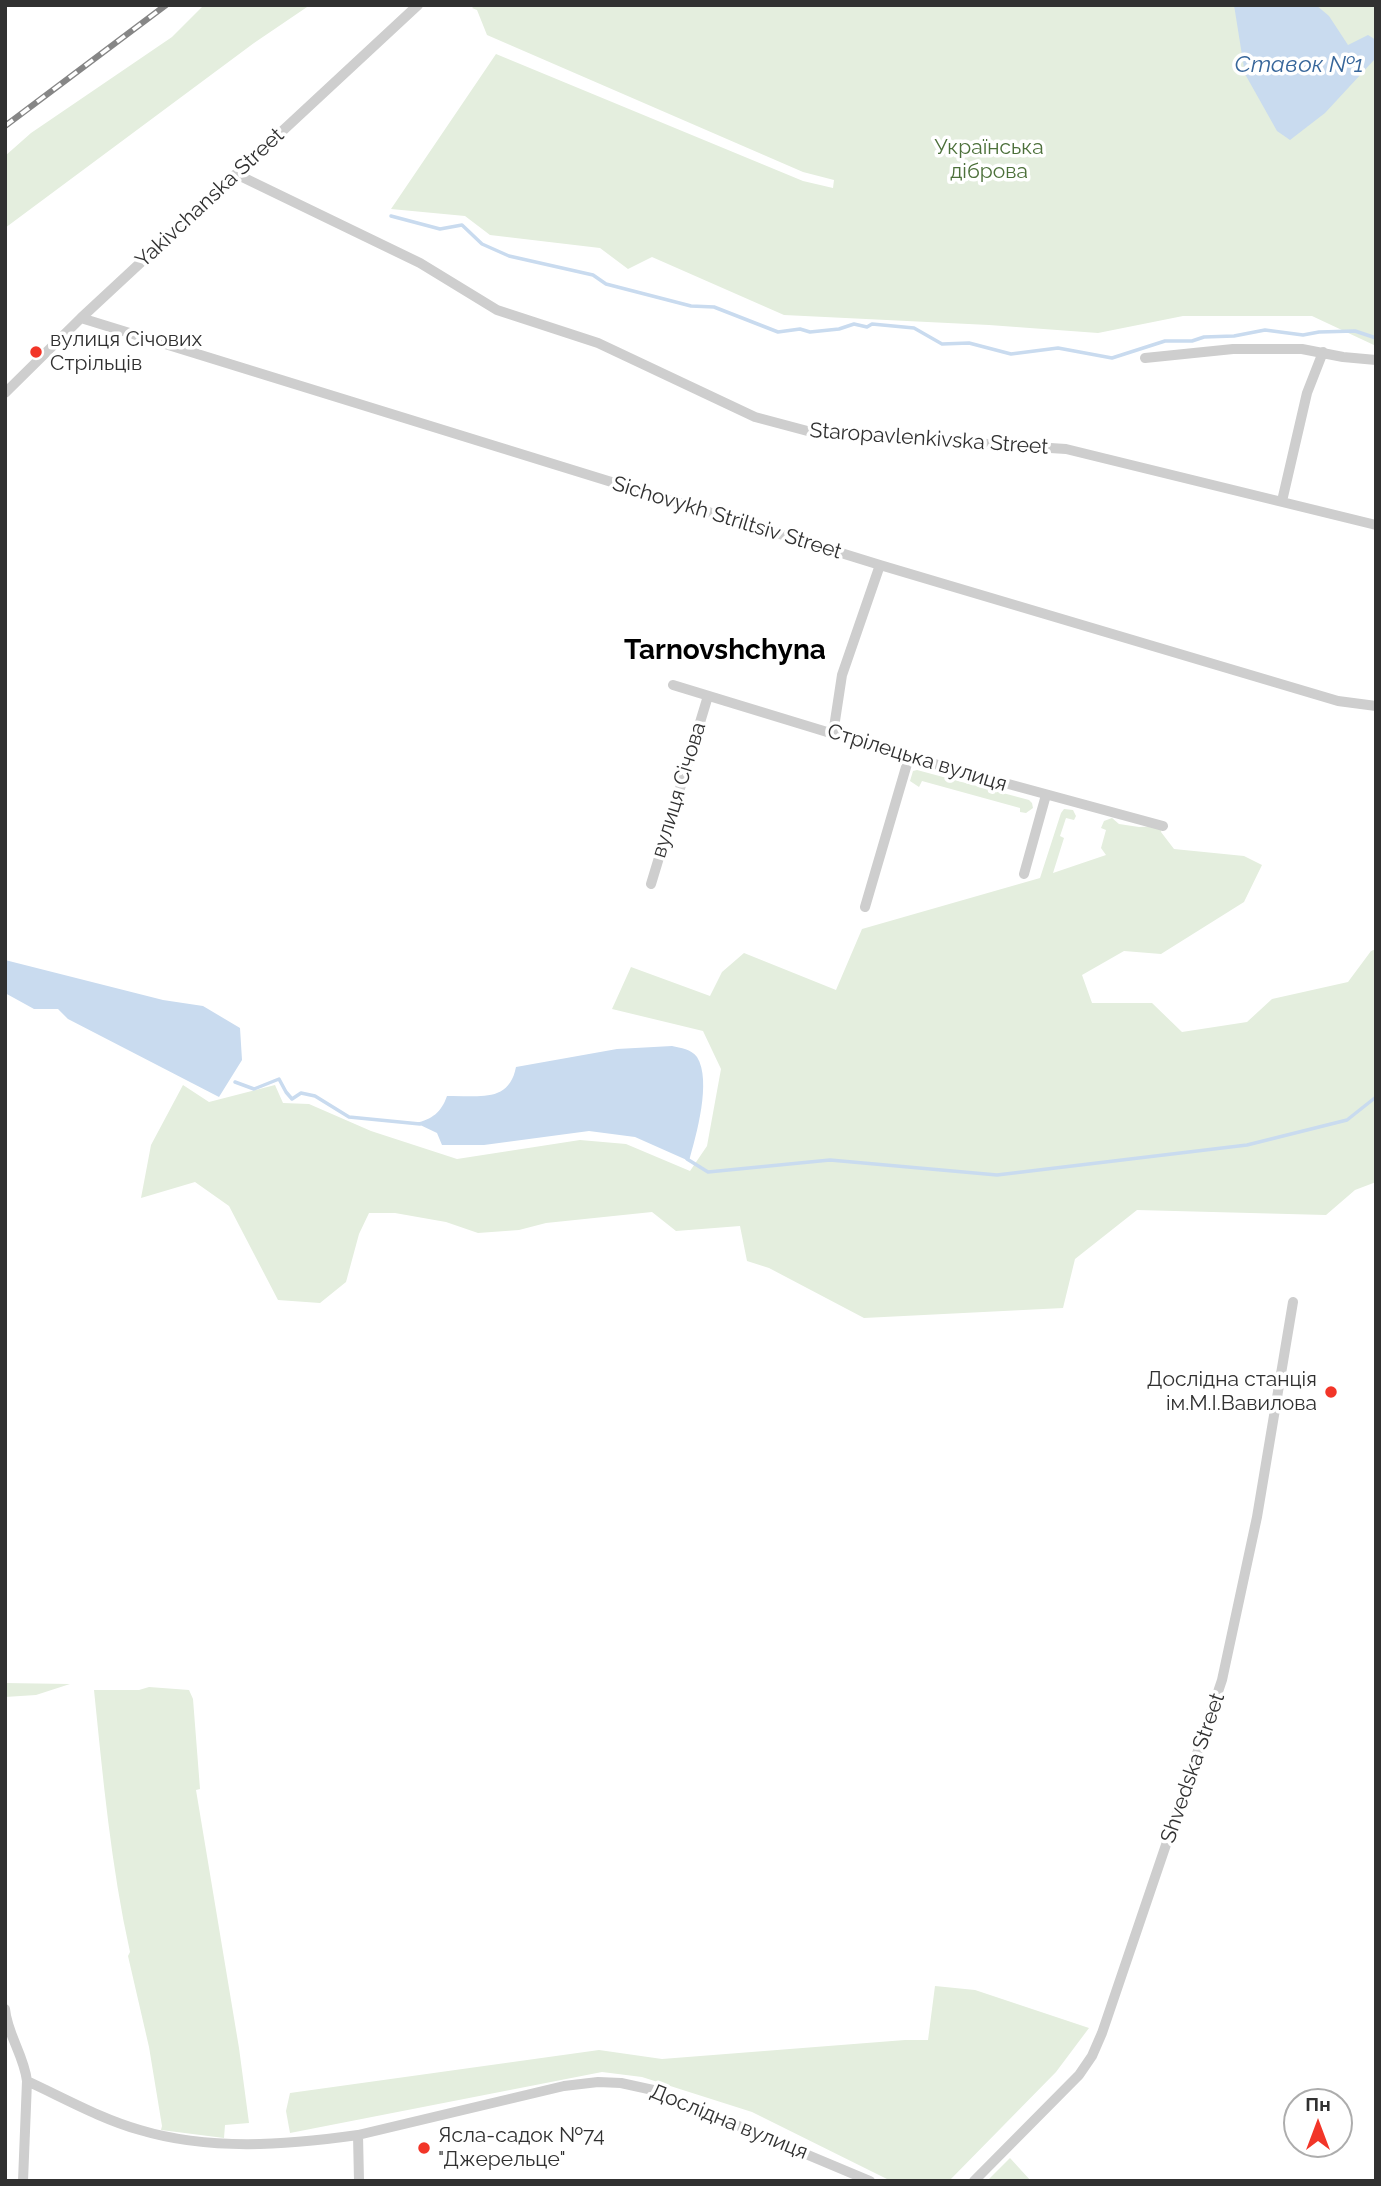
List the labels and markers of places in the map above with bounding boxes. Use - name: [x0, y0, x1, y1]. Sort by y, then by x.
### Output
- place label: вулиця Січових Стрільців: [50, 327, 202, 377]
- marker: вулиця Січових Стрільців: [28, 344, 44, 360]
- place label: Дослідна станція ім.М.І.Вавилова: [1147, 1367, 1317, 1417]
- marker: Дослідна станція ім.М.І.Вавилова: [1323, 1384, 1339, 1400]
- place label: Ясла-садок №74 "Джерельце": [438, 2123, 605, 2173]
- marker: Ясла-садок №74 "Джерельце": [416, 2140, 432, 2156]

